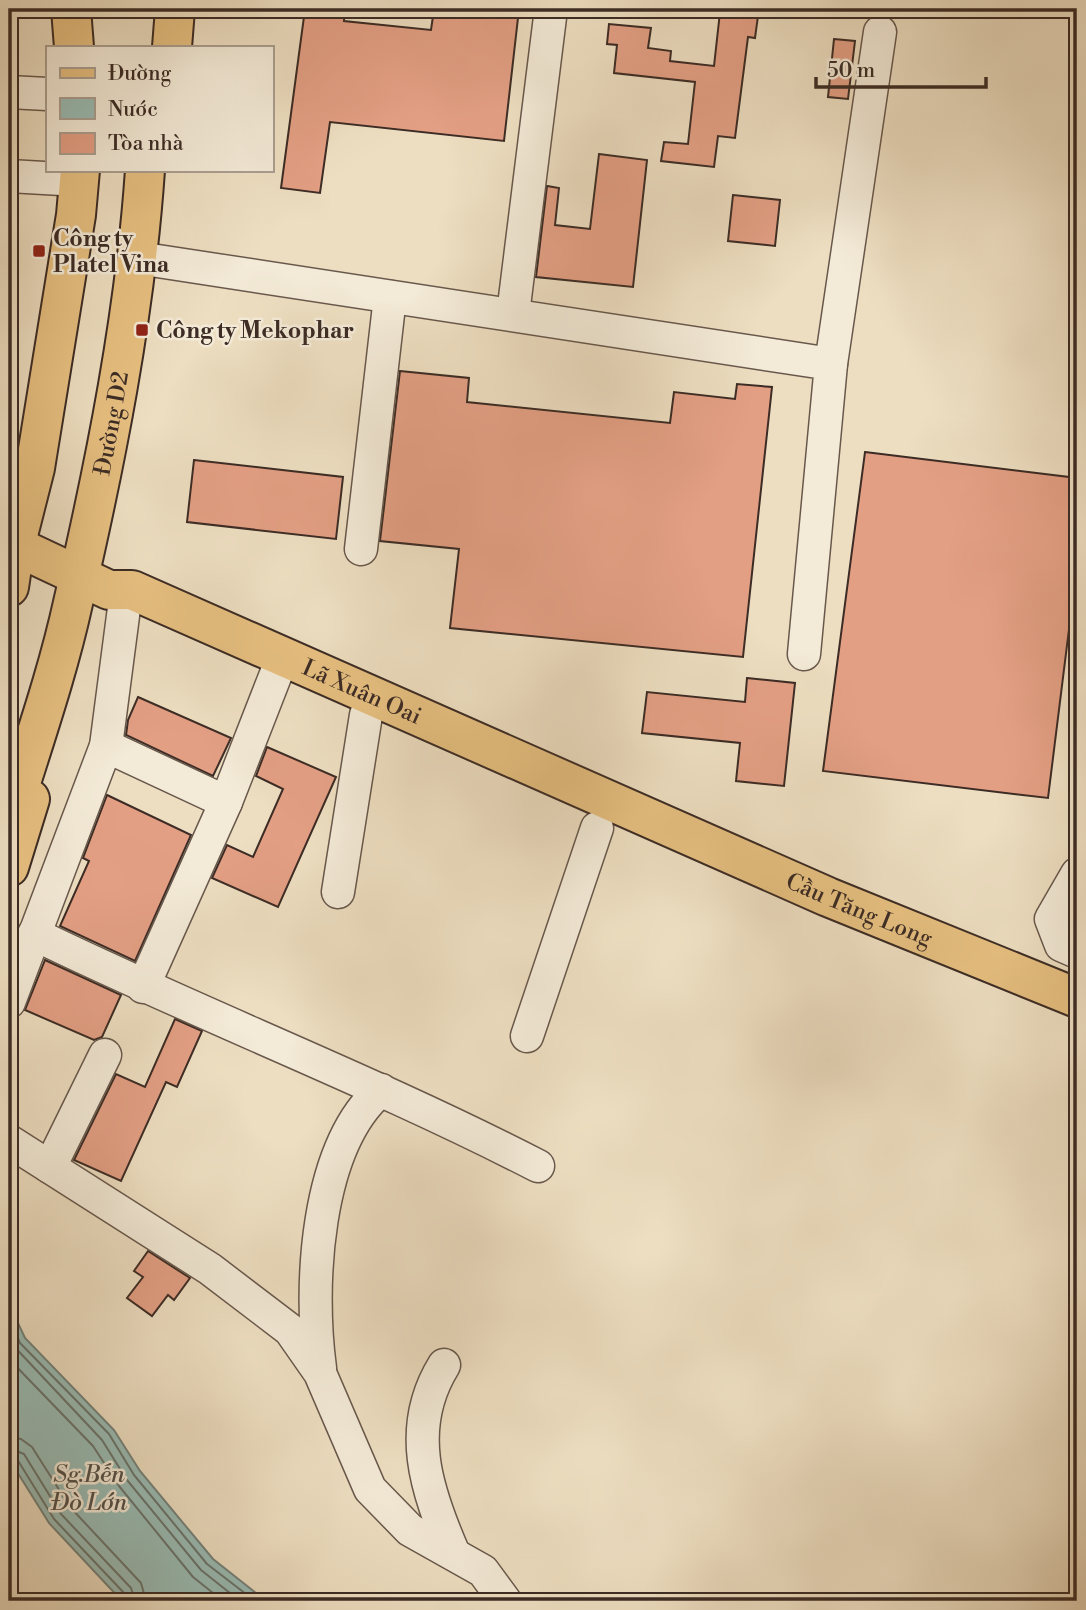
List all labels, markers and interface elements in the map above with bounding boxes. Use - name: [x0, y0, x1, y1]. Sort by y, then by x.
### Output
- legend: [46, 46, 273, 172]
- scale bar: [816, 46, 986, 90]
- text: 50 m: [827, 58, 875, 84]
- text: Đường: [108, 61, 172, 87]
- text: Nước: [108, 97, 158, 123]
- text: Tòa nhà: [108, 131, 184, 157]
- place label: Công ty Platel Vina: [53, 225, 170, 279]
- marker: Công ty Platel Vina: [31, 243, 47, 259]
- place label: Công ty Mekophar: [156, 317, 354, 345]
- marker: Công ty Mekophar: [134, 322, 150, 338]
- street label: Đường D2: [88, 369, 135, 478]
- street label: Lã Xuân Oai: [298, 654, 426, 731]
- street label: Cầu Tăng Long: [782, 867, 937, 953]
- water label: Sg.Bến Đò Lớn: [50, 1460, 128, 1518]

